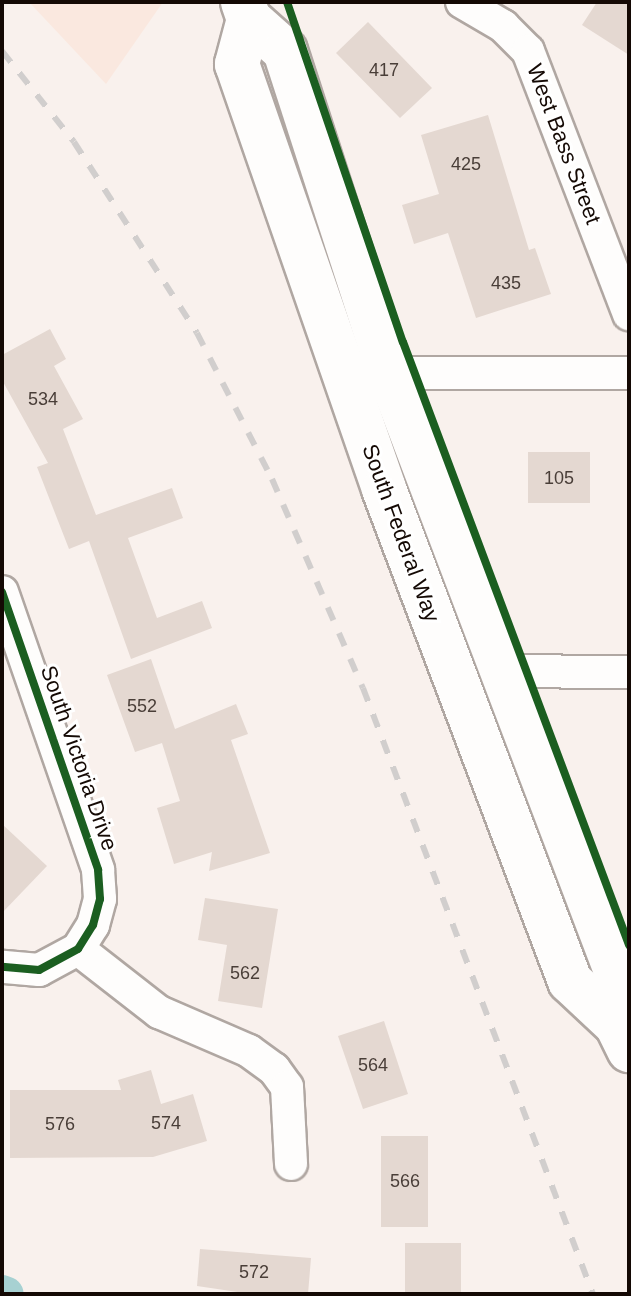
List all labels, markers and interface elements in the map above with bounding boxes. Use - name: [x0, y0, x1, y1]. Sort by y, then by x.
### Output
- house number: 417: [369, 59, 399, 81]
- street label: West Bass Street: [521, 60, 607, 228]
- house number: 425: [451, 153, 481, 175]
- house number: 435: [491, 272, 521, 294]
- house number: 534: [28, 388, 58, 410]
- street label: South Federal Way: [357, 440, 445, 626]
- house number: 105: [544, 467, 574, 489]
- street label: South Victoria Drive: [35, 662, 123, 854]
- house number: 552: [127, 695, 157, 717]
- house number: 562: [230, 962, 260, 984]
- house number: 564: [358, 1054, 388, 1076]
- house number: 574: [151, 1112, 181, 1134]
- house number: 576: [45, 1113, 75, 1135]
- house number: 566: [390, 1170, 420, 1192]
- house number: 572: [239, 1261, 269, 1283]

